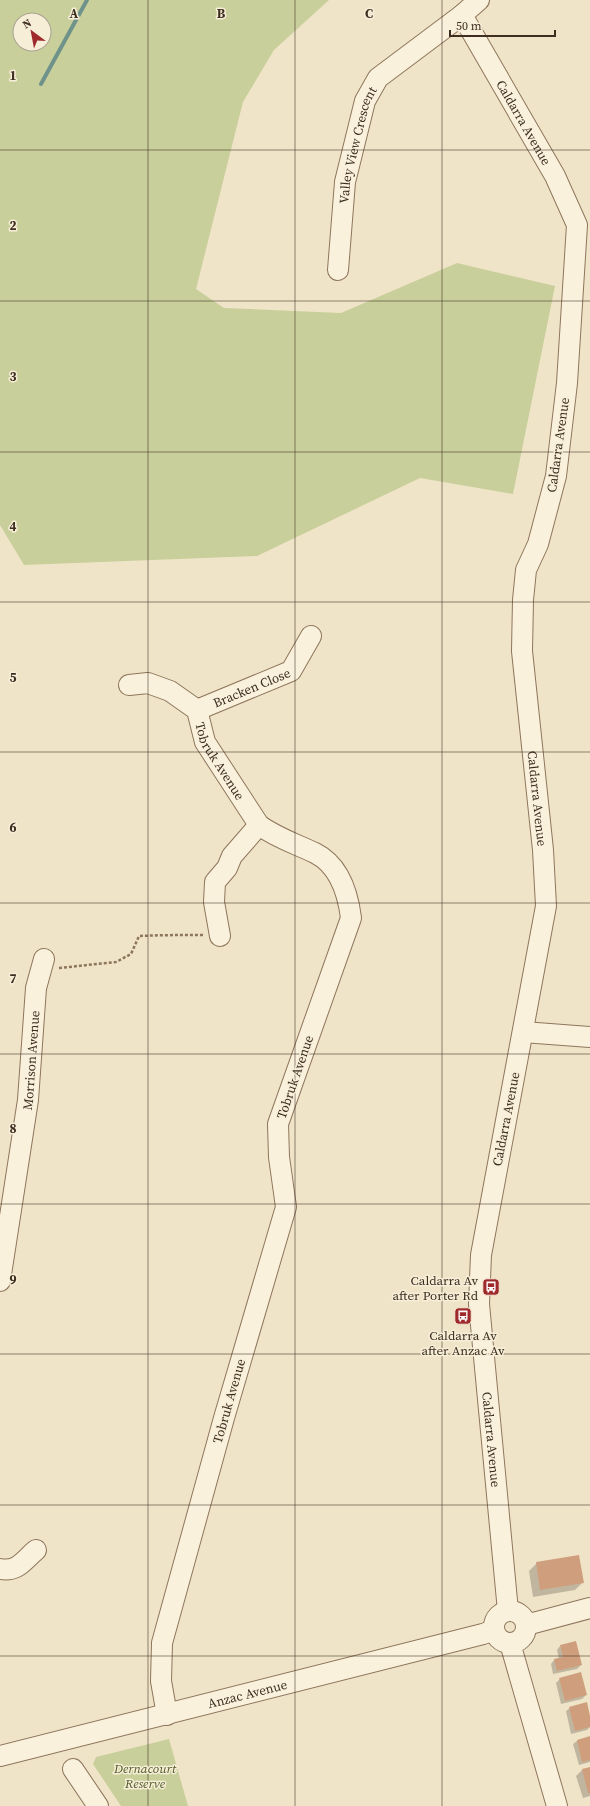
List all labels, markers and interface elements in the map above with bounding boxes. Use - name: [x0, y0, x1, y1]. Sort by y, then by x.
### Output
- text: A: [70, 5, 79, 22]
- text: B: [217, 5, 226, 22]
- text: C: [365, 5, 373, 22]
- north arrow: [12, 12, 52, 52]
- scale bar: [450, 12, 555, 38]
- text: N: [20, 15, 34, 32]
- text: 50 m: [456, 18, 482, 34]
- text: 1: [9, 67, 17, 84]
- street label: Caldarra Avenue: [493, 77, 556, 168]
- street label: Valley View Crescent: [335, 83, 380, 204]
- text: 2: [9, 217, 17, 234]
- text: 3: [9, 368, 17, 385]
- street label: Caldarra Avenue: [543, 396, 573, 494]
- text: 4: [9, 518, 17, 535]
- street label: Bracken Close: [210, 664, 293, 711]
- text: 5: [9, 669, 17, 686]
- street label: Tobruk Avenue: [192, 720, 249, 803]
- street label: Caldarra Avenue: [524, 750, 551, 847]
- text: 6: [9, 819, 17, 836]
- text: 7: [9, 970, 17, 987]
- street label: Morrison Avenue: [18, 1009, 43, 1111]
- street label: Tobruk Avenue: [273, 1033, 317, 1121]
- street label: Caldarra Avenue: [489, 1070, 524, 1168]
- text: 8: [9, 1120, 17, 1137]
- text: 9: [9, 1271, 17, 1288]
- place label: Caldarra Av after Porter Rd: [392, 1272, 479, 1304]
- bus stop icon: Caldarra Av after Porter Rd: [481, 1277, 501, 1297]
- bus stop icon: Caldarra Av after Anzac Av: [453, 1306, 473, 1326]
- place label: Caldarra Av after Anzac Av: [422, 1327, 505, 1359]
- street label: Tobruk Avenue: [209, 1356, 249, 1445]
- street label: Caldarra Avenue: [479, 1391, 505, 1488]
- street label: Anzac Avenue: [206, 1675, 289, 1712]
- park label: Dernacourt Reserve: [113, 1760, 177, 1792]

